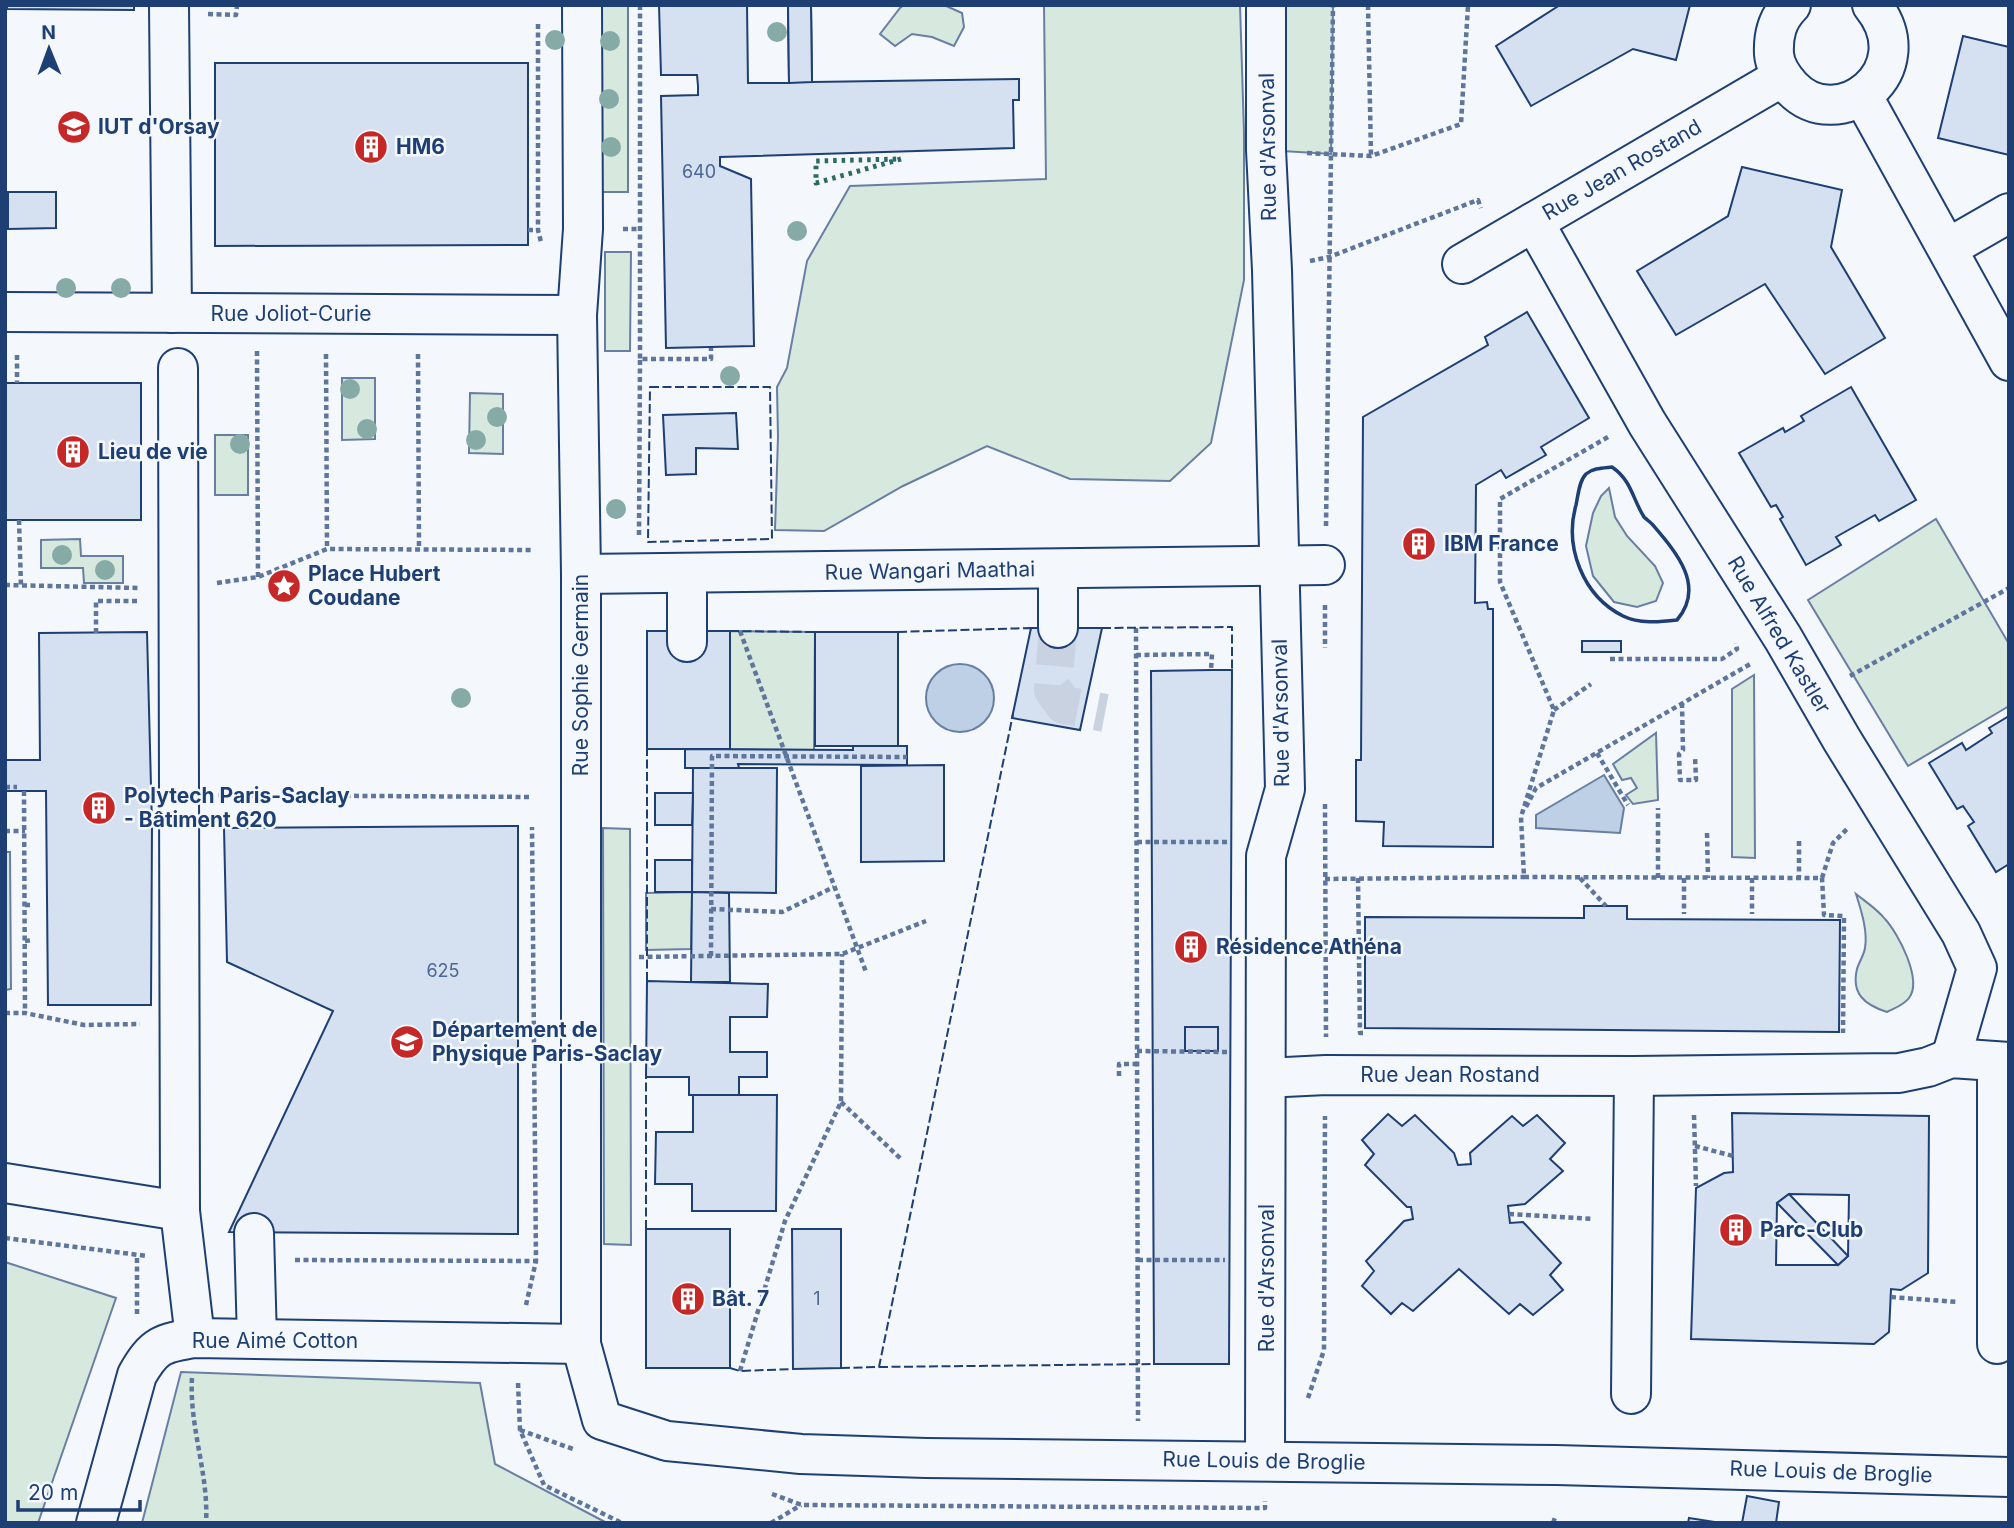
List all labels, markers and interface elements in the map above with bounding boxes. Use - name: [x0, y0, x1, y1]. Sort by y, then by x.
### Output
- north arrow: [14, 14, 84, 84]
- text: N: [41, 21, 56, 44]
- street label: Rue d'Arsonval: [1254, 73, 1281, 221]
- school or university icon: IUT d'Orsay: [55, 108, 93, 146]
- place label: IUT d'Orsay: [98, 114, 220, 139]
- street label: Rue Jean Rostand: [1538, 114, 1706, 225]
- building icon: HM6: [352, 128, 390, 166]
- place label: HM6: [396, 134, 445, 159]
- house number: 640: [682, 161, 716, 182]
- street label: Rue Joliot-Curie: [211, 301, 371, 326]
- building icon: Lieu de vie: [54, 433, 92, 471]
- place label: Lieu de vie: [98, 439, 208, 464]
- building icon: IBM France: [1400, 525, 1438, 563]
- place label: IBM France: [1444, 531, 1559, 556]
- street label: Rue Alfred Kastler: [1723, 552, 1836, 718]
- street label: Rue Wangari Maathai: [825, 556, 1035, 585]
- place label: Place Hubert Coudane: [308, 561, 441, 610]
- place icon: Place Hubert Coudane: [265, 567, 303, 605]
- street label: Rue Sophie Germain: [568, 574, 593, 776]
- street label: Rue d'Arsonval: [1267, 639, 1294, 787]
- place label: Polytech Paris-Saclay - Bâtiment 620: [124, 783, 350, 832]
- building icon: Polytech Paris-Saclay - Bâtiment 620: [80, 789, 118, 827]
- building icon: Résidence Athéna: [1172, 928, 1210, 966]
- place label: Résidence Athéna: [1216, 934, 1402, 959]
- house number: 625: [426, 960, 460, 981]
- place label: Département de Physique Paris-Saclay: [432, 1017, 663, 1066]
- school or university icon: Département de Physique Paris-Saclay: [388, 1023, 426, 1061]
- street label: Rue Jean Rostand: [1360, 1062, 1540, 1087]
- street label: Rue d'Arsonval: [1254, 1204, 1279, 1352]
- building icon: Parc-Club: [1717, 1211, 1755, 1249]
- place label: Parc-Club: [1760, 1217, 1863, 1242]
- building icon: Bât. 7: [669, 1280, 707, 1318]
- place label: Bât. 7: [712, 1286, 769, 1311]
- house number: 1: [813, 1288, 821, 1309]
- street label: Rue Aimé Cotton: [192, 1328, 358, 1353]
- street label: Rue Louis de Broglie: [1162, 1446, 1366, 1475]
- street label: Rue Louis de Broglie: [1729, 1455, 1933, 1488]
- scale bar: [18, 1468, 140, 1512]
- text: 20 m: [28, 1480, 78, 1505]

